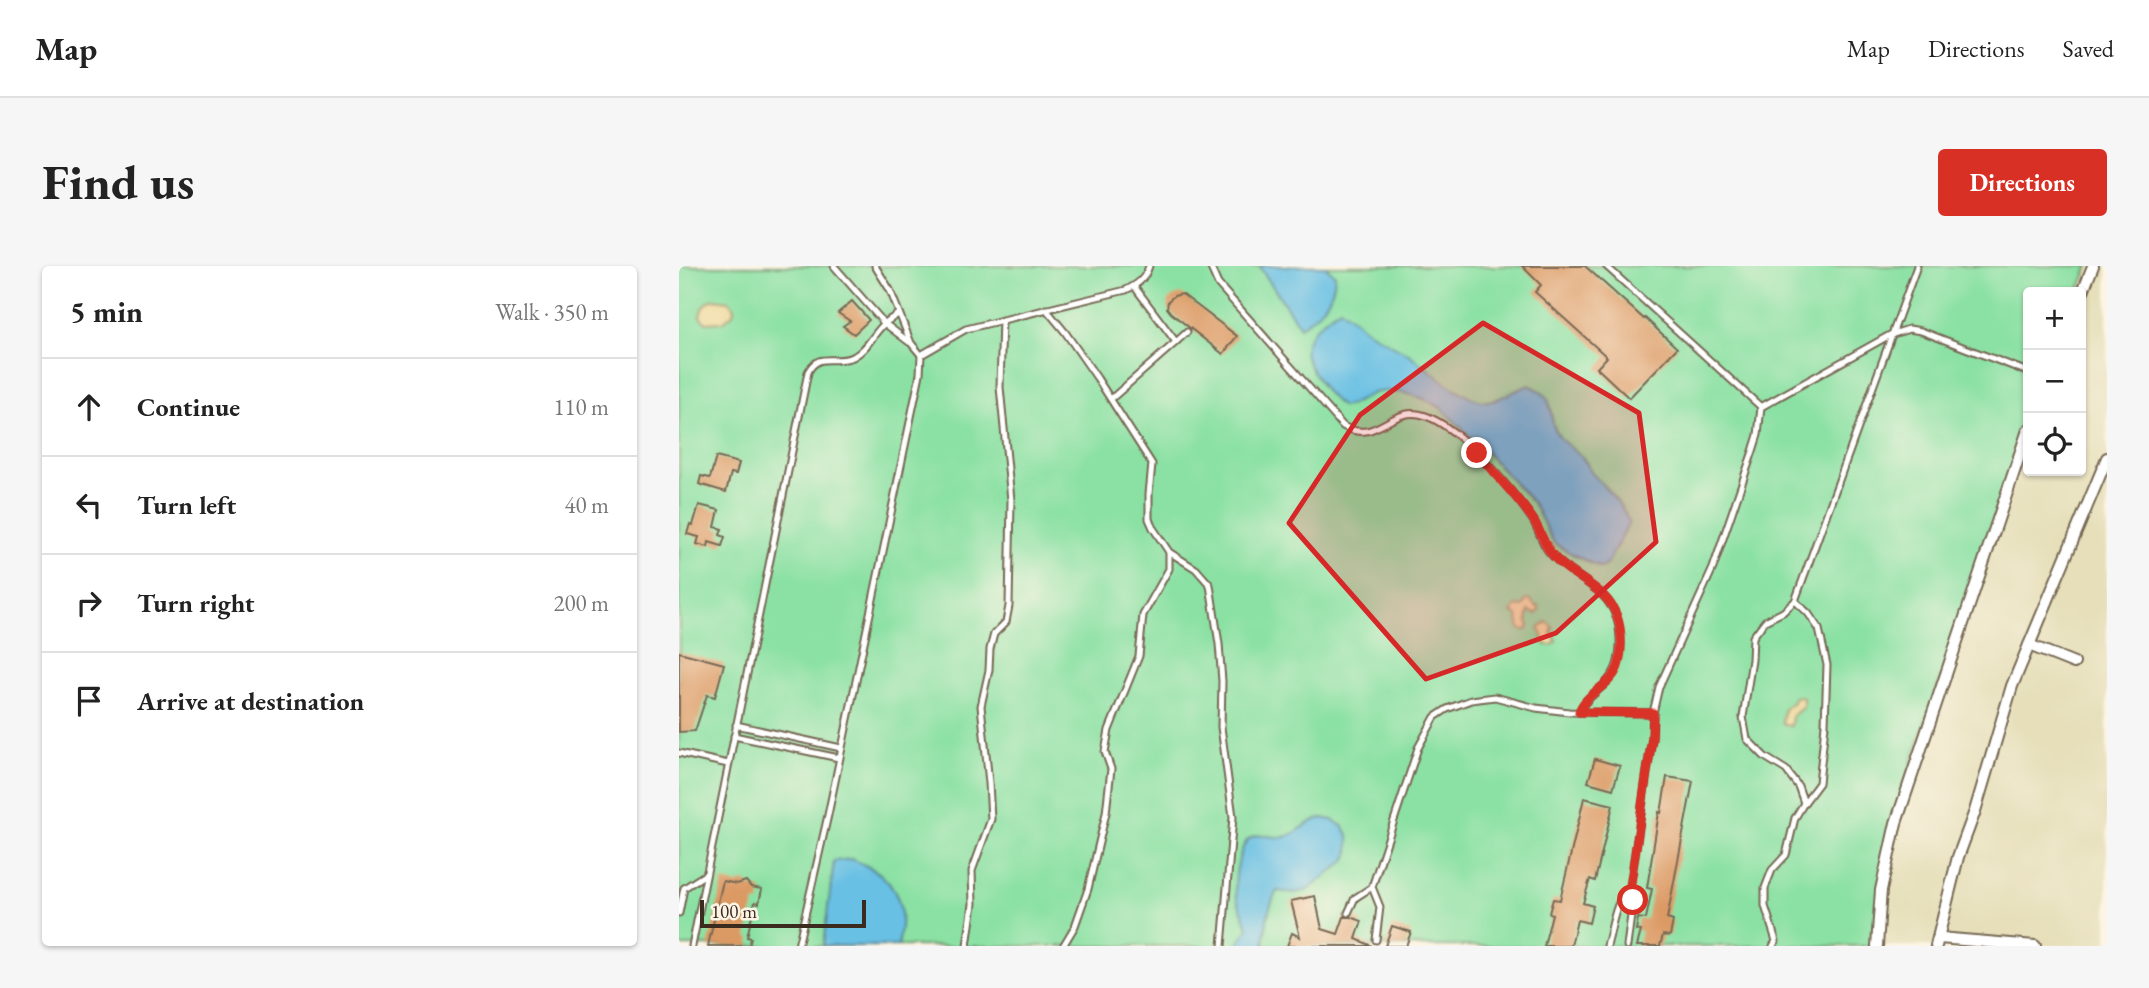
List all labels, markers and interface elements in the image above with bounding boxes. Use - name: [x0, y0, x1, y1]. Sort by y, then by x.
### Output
- text: Map: [35, 27, 97, 70]
- text: Map: [1847, 33, 1890, 64]
- text: Directions: [1928, 33, 2025, 64]
- text: Saved: [2063, 33, 2114, 64]
- button: Directions: [1938, 149, 2107, 216]
- text: Find us: [42, 150, 194, 214]
- map controls: [2023, 287, 2086, 476]
- button: +: [2023, 287, 2086, 350]
- text: 5 min: [70, 292, 143, 331]
- text: Walk · 350 m: [495, 297, 609, 327]
- button: −: [2023, 350, 2086, 413]
- icon: ahead: [70, 388, 108, 426]
- text: Continue: [137, 390, 240, 424]
- text: 110 m: [553, 392, 609, 422]
- button: locate: [2023, 413, 2086, 476]
- route end: [1461, 437, 1492, 468]
- icon: left: [70, 486, 108, 524]
- text: Turn left: [137, 488, 236, 522]
- text: 40 m: [564, 490, 609, 520]
- icon: right: [70, 584, 108, 622]
- text: Turn right: [137, 586, 255, 620]
- text: 200 m: [553, 588, 609, 618]
- icon: arrive: [70, 682, 108, 720]
- text: Arrive at destination: [137, 684, 364, 718]
- route start: [1617, 884, 1648, 915]
- scale bar: [700, 897, 866, 929]
- text: 100 m: [711, 899, 757, 924]

